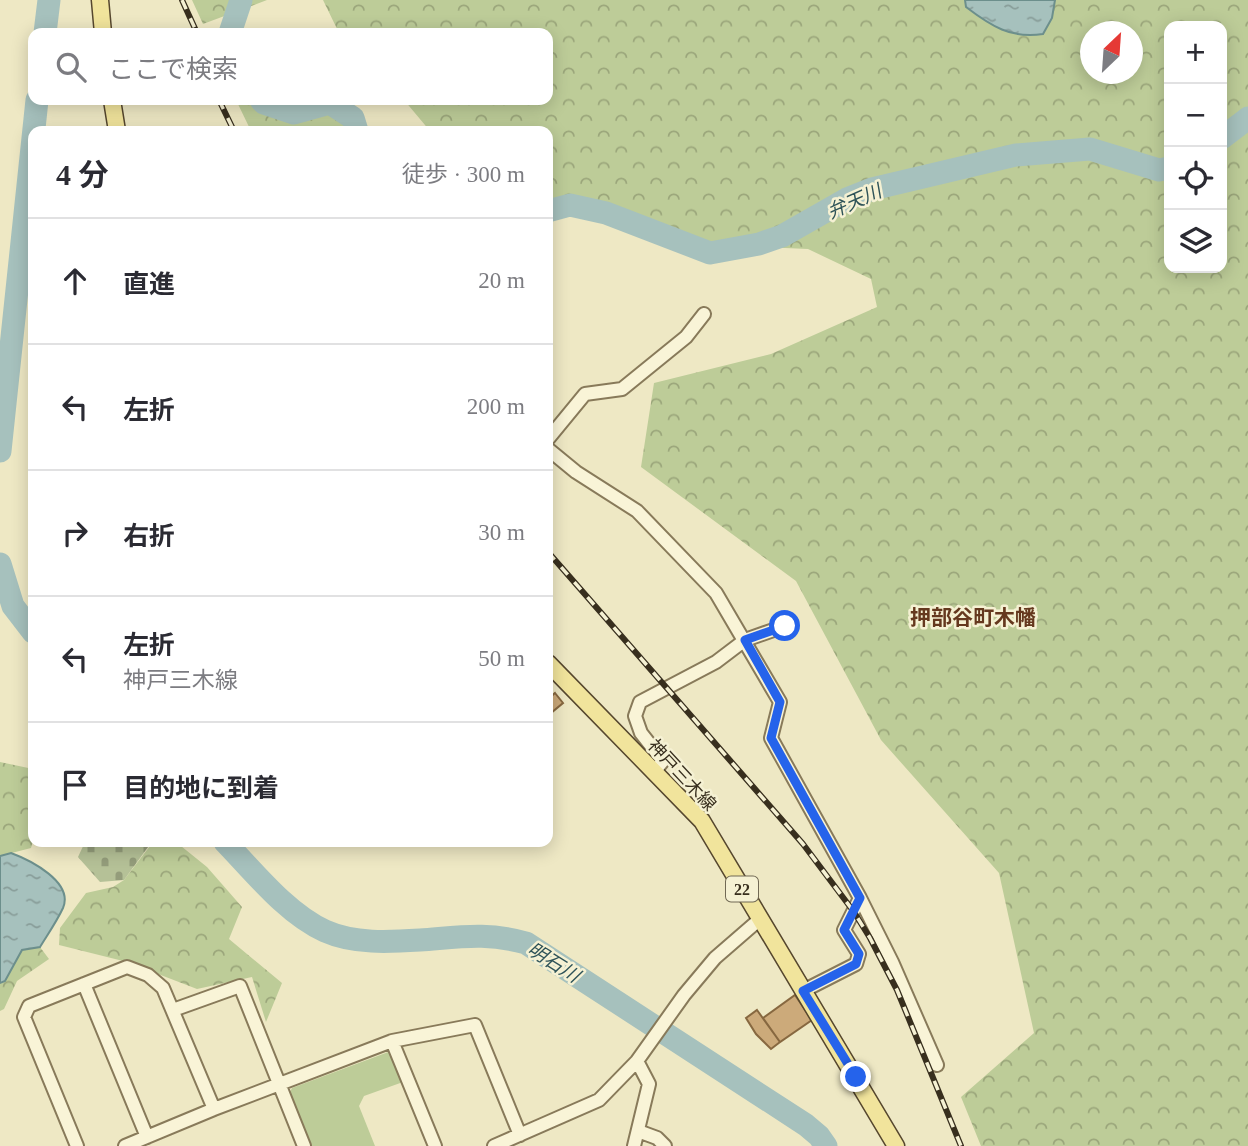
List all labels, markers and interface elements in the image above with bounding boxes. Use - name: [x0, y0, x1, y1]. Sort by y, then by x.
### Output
- north arrow: [1080, 21, 1143, 84]
- map controls: [1164, 21, 1227, 273]
- button: +: [1164, 21, 1227, 84]
- search box: [28, 28, 553, 105]
- icon: search: [52, 48, 90, 86]
- text: ここで検索: [108, 55, 238, 84]
- button: −: [1164, 84, 1227, 147]
- button: locate: [1164, 147, 1227, 210]
- text: 4 分: [56, 158, 109, 191]
- text: 徒歩 · 300 m: [402, 162, 525, 187]
- water label: 弁天川: [824, 179, 886, 223]
- button: layers: [1164, 210, 1227, 273]
- icon: ahead: [56, 262, 94, 300]
- text: 20 m: [478, 268, 525, 293]
- text: 直進: [123, 270, 175, 299]
- icon: left: [56, 388, 94, 426]
- text: 200 m: [467, 394, 525, 419]
- text: 左折: [123, 396, 175, 425]
- icon: right: [56, 514, 94, 552]
- text: 30 m: [478, 520, 525, 545]
- text: 右折: [123, 522, 175, 551]
- district label: 押部谷町木幡: [910, 606, 1036, 630]
- route start: [769, 610, 800, 641]
- text: 左折: [123, 631, 175, 660]
- icon: left: [56, 640, 94, 678]
- text: 50 m: [478, 646, 525, 671]
- text: 神戸三木線: [123, 668, 238, 693]
- street label: 神戸三木線: [644, 735, 720, 815]
- icon: arrive: [56, 766, 94, 804]
- text: 目的地に到着: [123, 774, 279, 803]
- road number: 22: [726, 876, 758, 902]
- water label: 明石川: [524, 938, 585, 987]
- route end: [840, 1061, 871, 1092]

